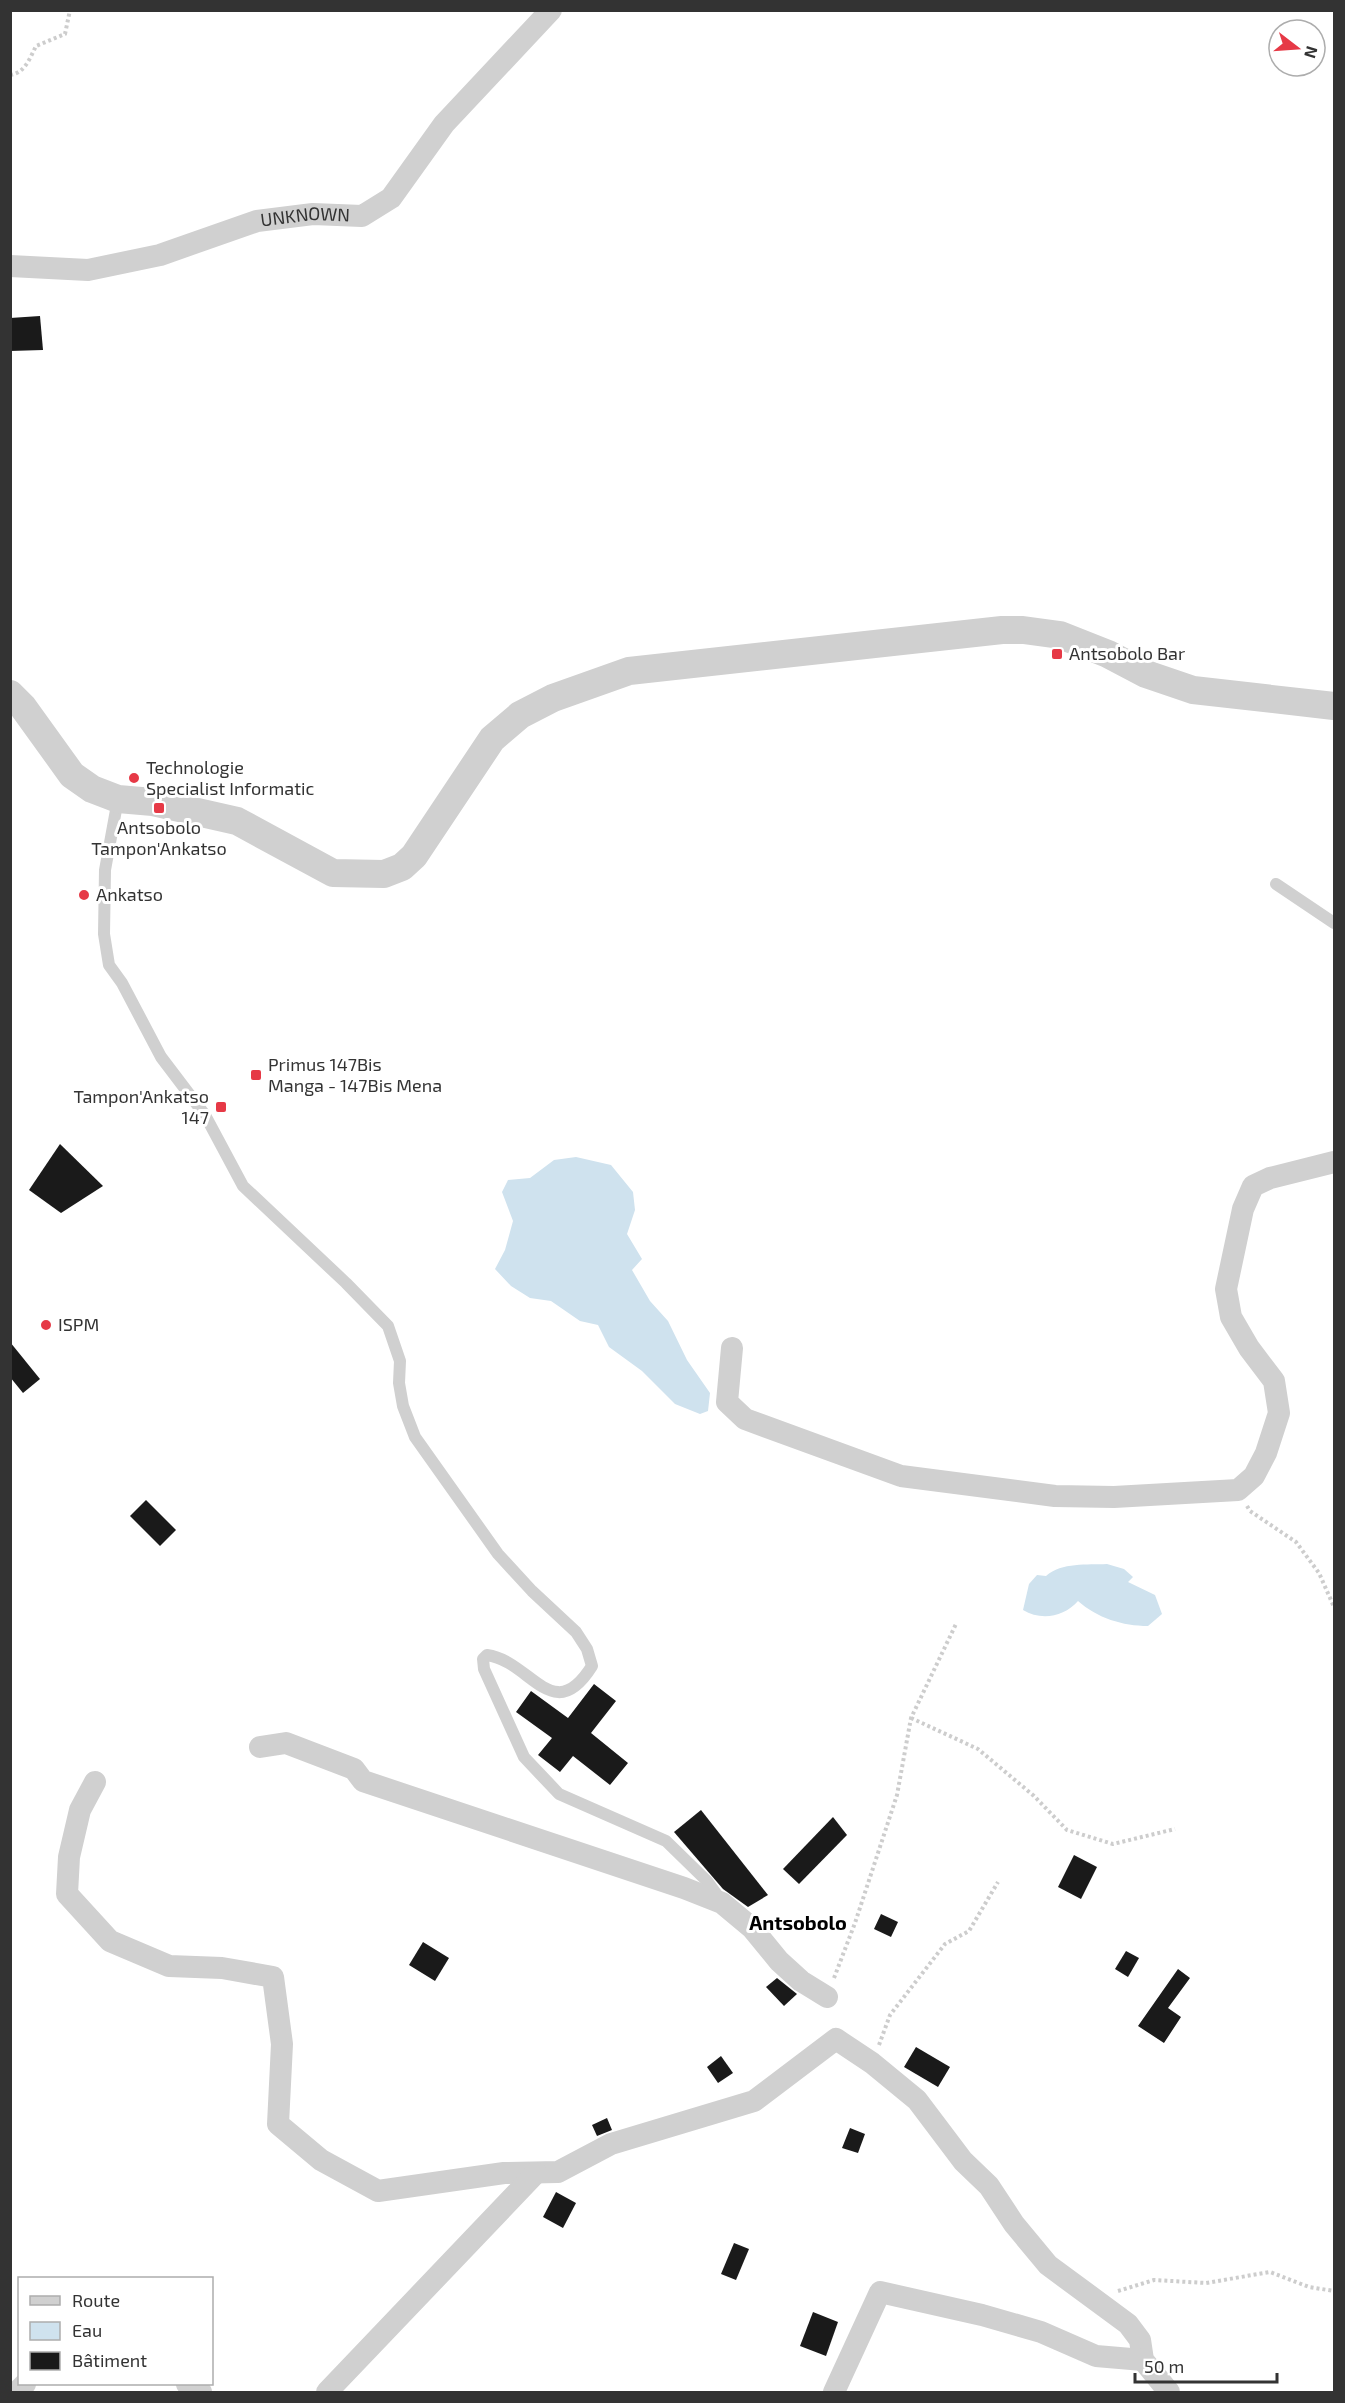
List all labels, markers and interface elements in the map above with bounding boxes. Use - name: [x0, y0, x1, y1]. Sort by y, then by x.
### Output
- north arrow: [1267, 18, 1327, 78]
- text: N: [1301, 44, 1323, 61]
- street label: UNKNOWN: [259, 202, 351, 230]
- place label: Antsobolo Bar: [1069, 642, 1185, 664]
- marker: Antsobolo Bar: [1050, 647, 1064, 661]
- place label: Technologie Specialist Informatic: [146, 756, 314, 799]
- marker: Technologie Specialist Informatic: [127, 771, 141, 785]
- marker: Antsobolo Tampon'Ankatso: [152, 801, 166, 815]
- place label: Antsobolo Tampon'Ankatso: [91, 816, 227, 859]
- place label: Ankatso: [96, 883, 163, 905]
- marker: Ankatso: [77, 888, 91, 902]
- place label: Primus 147Bis Manga - 147Bis Mena: [268, 1053, 442, 1096]
- marker: Primus 147Bis Manga - 147Bis Mena: [249, 1068, 263, 1082]
- place label: Tampon'Ankatso 147: [74, 1085, 209, 1128]
- marker: Tampon'Ankatso 147: [214, 1100, 228, 1114]
- place label: ISPM: [58, 1313, 99, 1335]
- marker: ISPM: [39, 1318, 53, 1332]
- district label: Antsobolo: [749, 1910, 847, 1934]
- legend: [18, 2277, 213, 2385]
- text: Route: [72, 2289, 120, 2311]
- text: Eau: [72, 2319, 102, 2341]
- scale bar: [1135, 2346, 1278, 2384]
- text: Bâtiment: [72, 2349, 147, 2371]
- text: 50 m: [1144, 2355, 1184, 2377]

